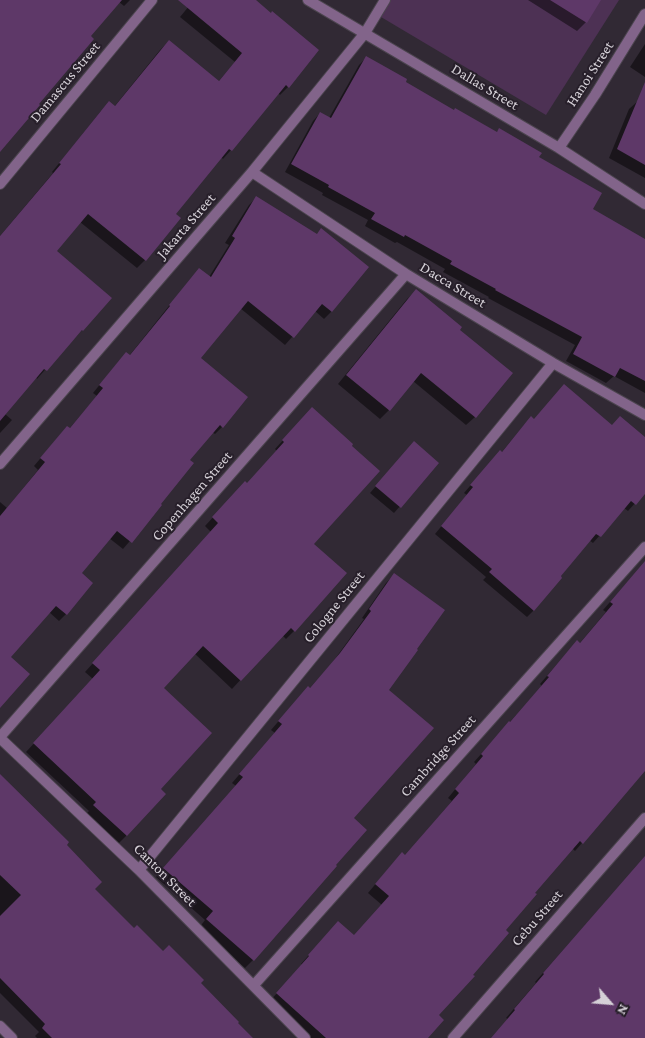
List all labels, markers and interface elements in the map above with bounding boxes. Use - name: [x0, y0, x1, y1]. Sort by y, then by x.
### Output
- street label: Damascus Street: [26, 38, 104, 126]
- street label: Hanoi Street: [562, 38, 618, 110]
- street label: Dallas Street: [448, 60, 522, 114]
- street label: Jakarta Street: [153, 190, 219, 262]
- street label: Dacca Street: [417, 258, 489, 312]
- street label: Copenhagen Street: [148, 447, 236, 545]
- street label: Cologne Street: [299, 567, 369, 647]
- street label: Cambridge Street: [396, 711, 480, 801]
- street label: Canton Street: [130, 840, 200, 910]
- street label: Cebu Street: [508, 886, 566, 950]
- north arrow: [585, 978, 635, 1028]
- text: N: [614, 1002, 633, 1018]

